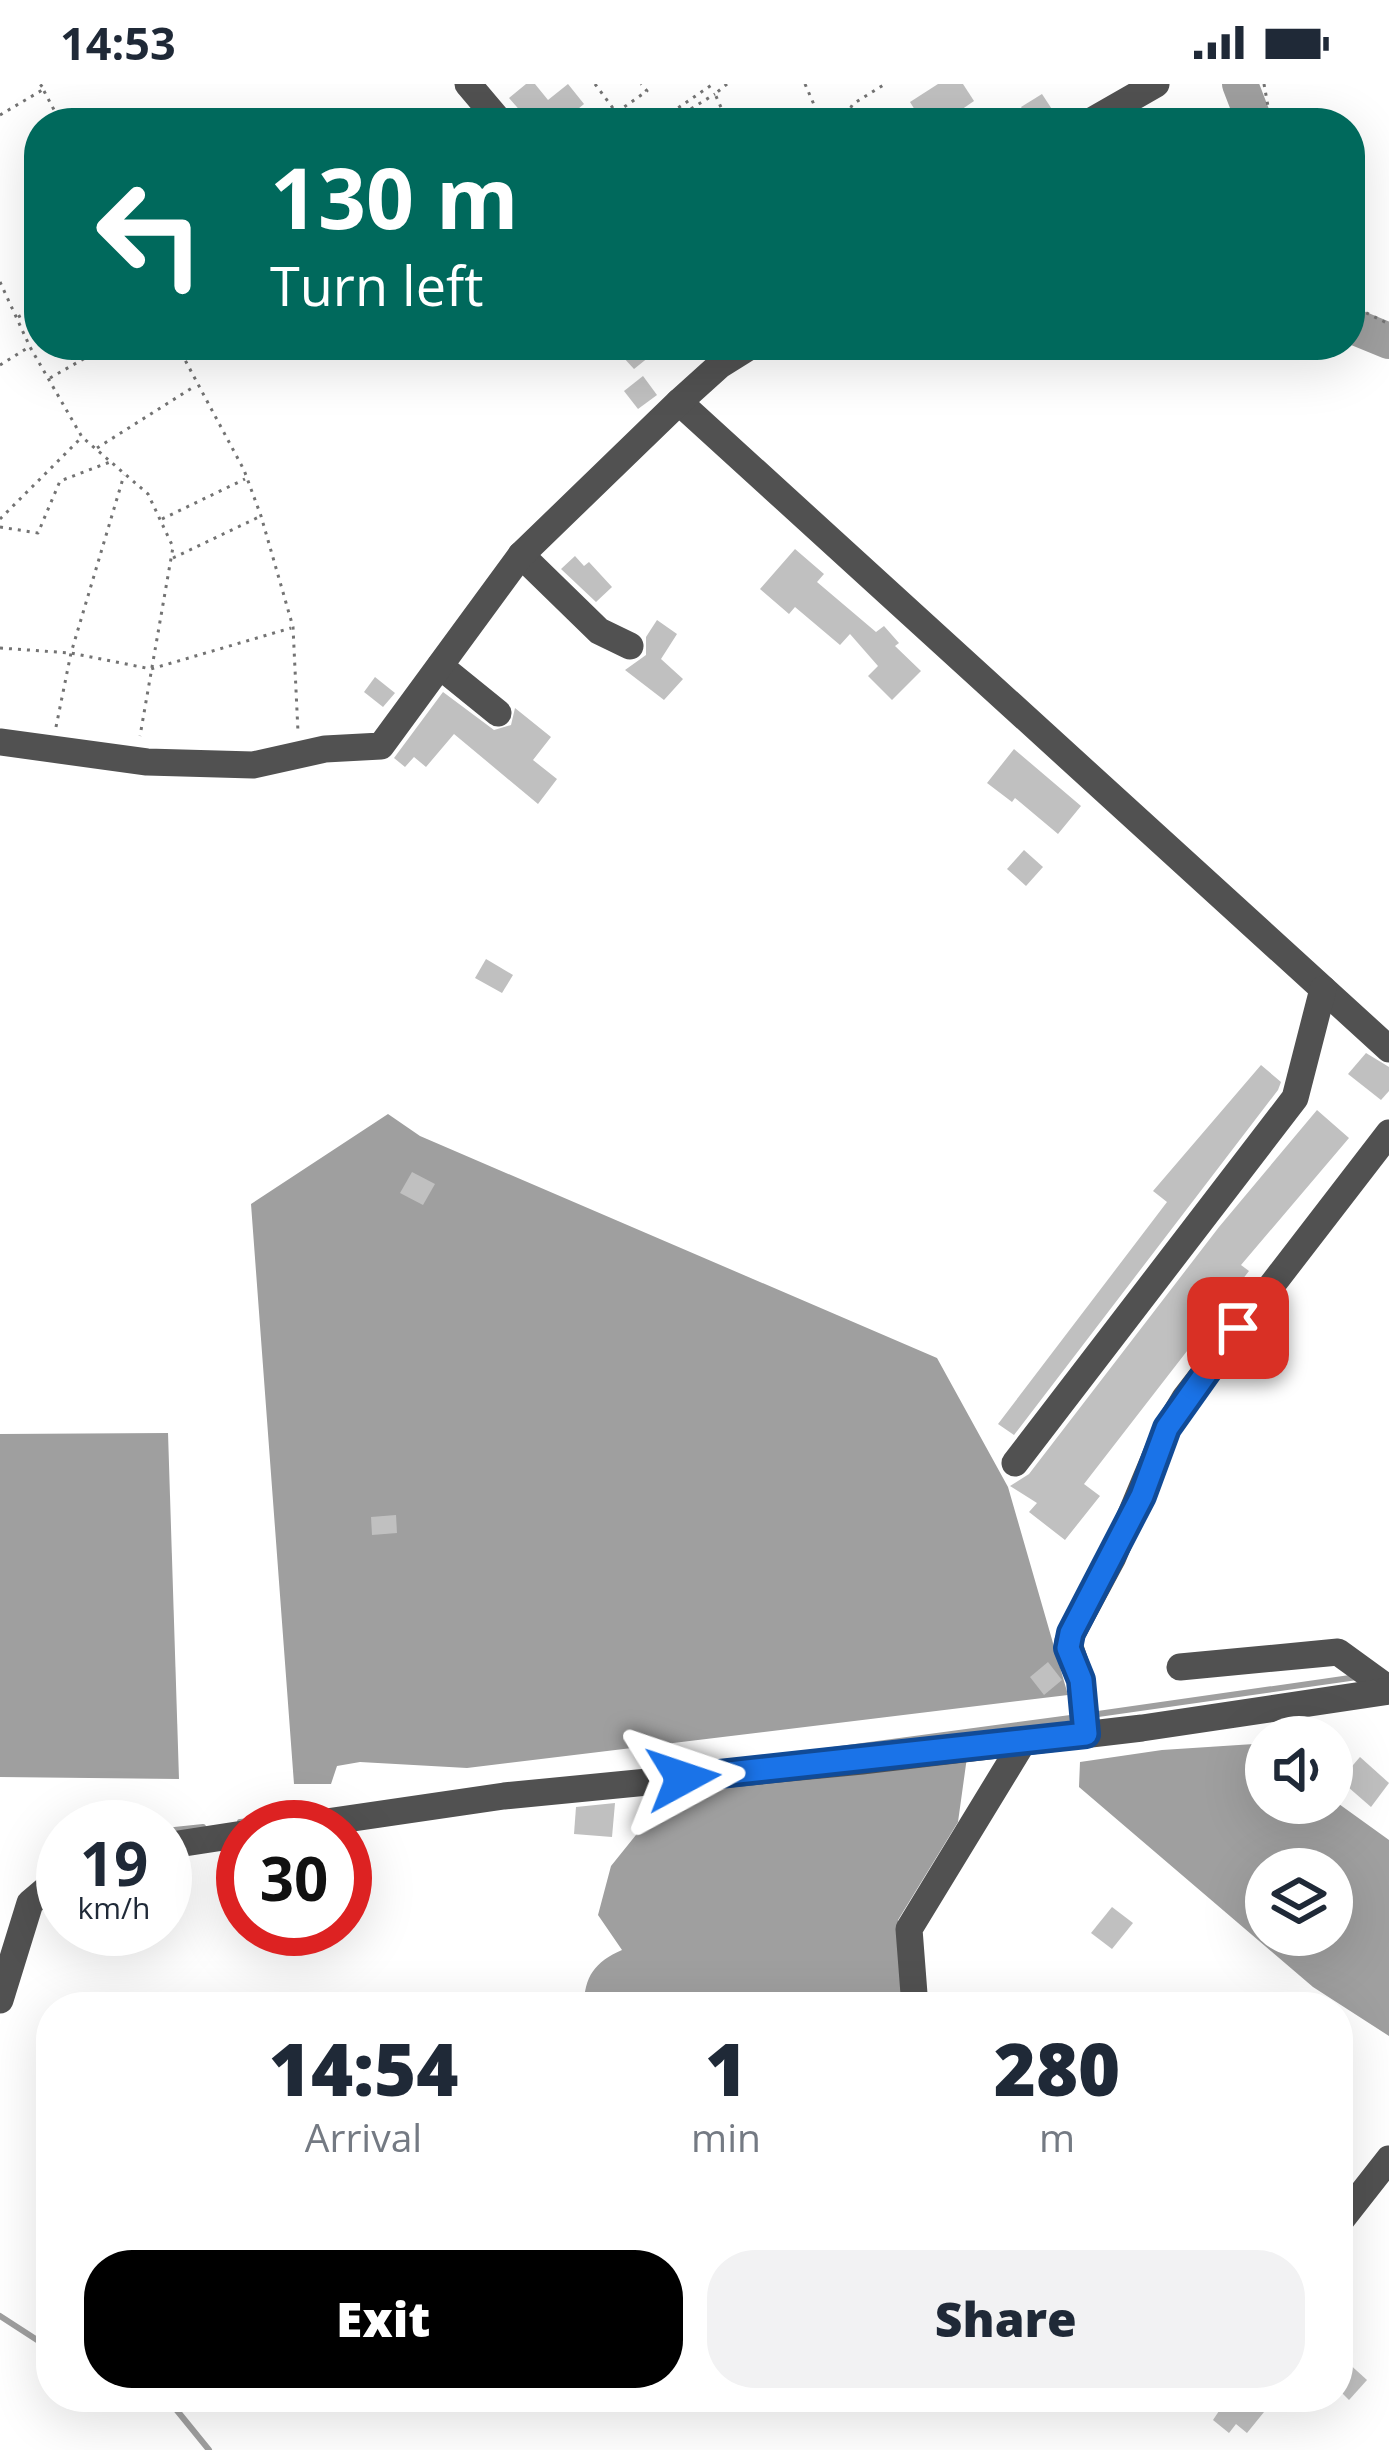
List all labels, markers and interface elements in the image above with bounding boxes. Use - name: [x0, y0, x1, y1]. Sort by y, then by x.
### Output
- text: 14:53: [60, 12, 176, 73]
- text: 130 m: [270, 139, 518, 254]
- icon: left: [72, 156, 228, 312]
- text: Turn left: [270, 248, 483, 322]
- pin: [1187, 1277, 1289, 1379]
- icon: arrive: [1205, 1295, 1271, 1361]
- position arrow: [620, 1715, 746, 1841]
- map controls: [1245, 1716, 1353, 1956]
- button: sound: [1245, 1716, 1353, 1824]
- speed limit sign: 30: [216, 1800, 372, 1956]
- text: 19: [80, 1822, 148, 1904]
- button: layers: [1245, 1848, 1353, 1956]
- text: km/h: [78, 1887, 150, 1928]
- text: 14:54: [269, 2019, 458, 2117]
- text: 1: [705, 2019, 747, 2117]
- text: 280: [994, 2019, 1120, 2117]
- text: Arrival: [305, 2110, 422, 2163]
- text: min: [691, 2110, 761, 2163]
- text: m: [1039, 2110, 1075, 2163]
- button: Exit: [84, 2250, 683, 2388]
- button: Share: [707, 2250, 1305, 2388]

